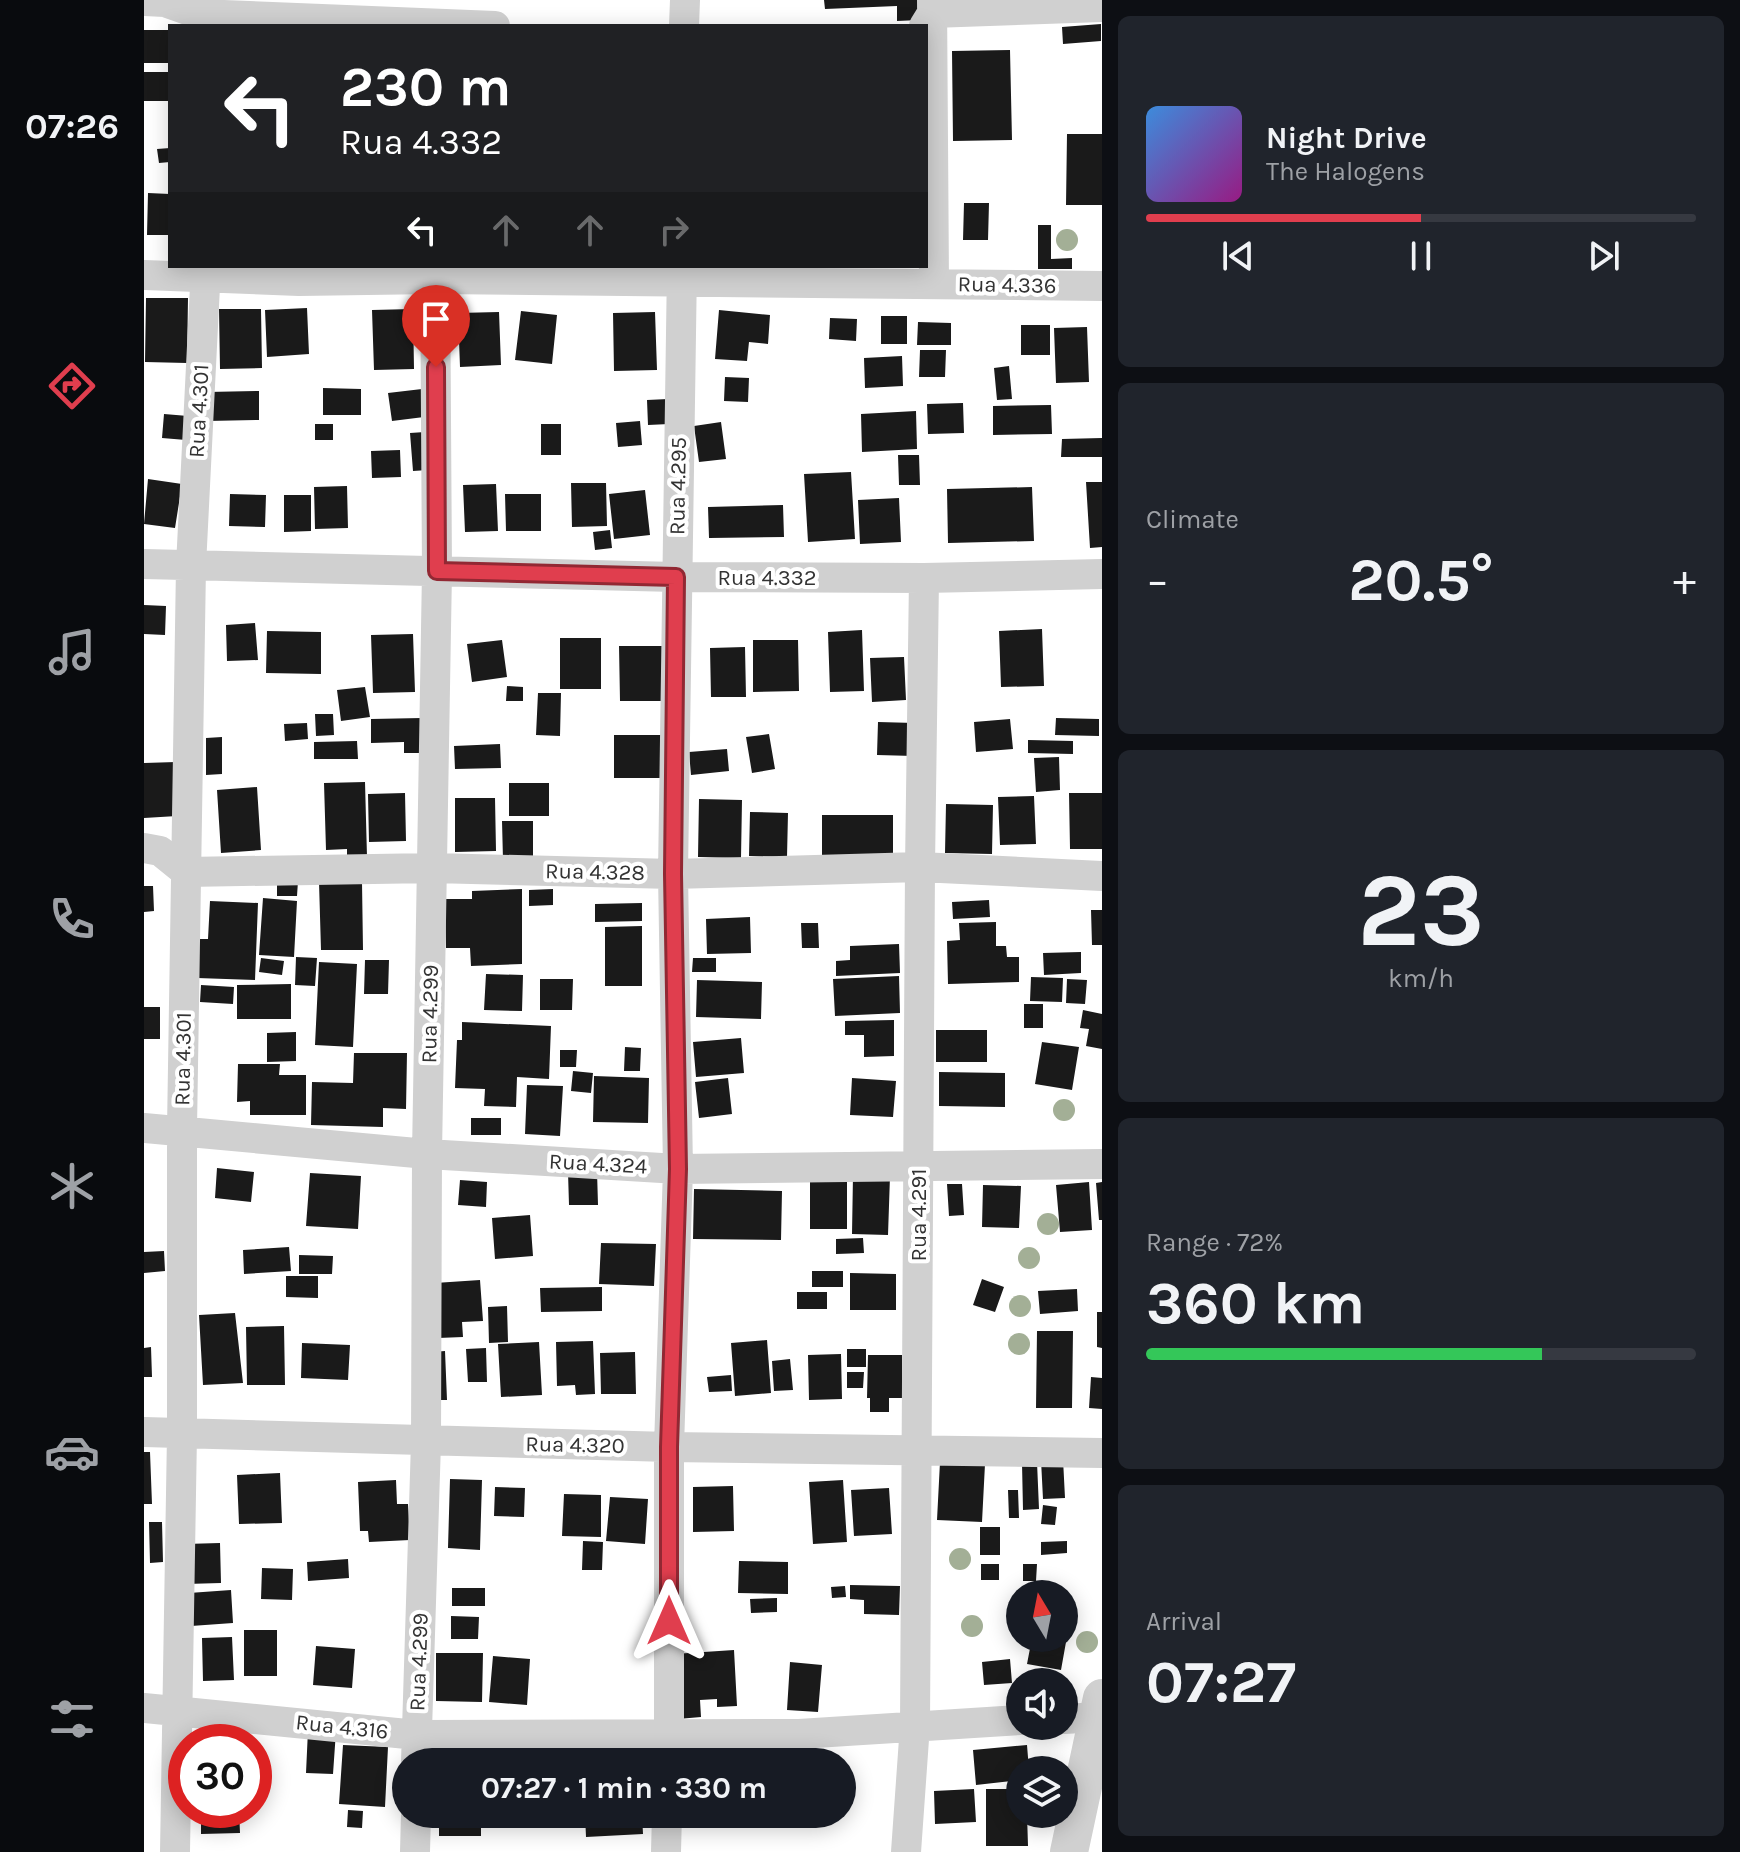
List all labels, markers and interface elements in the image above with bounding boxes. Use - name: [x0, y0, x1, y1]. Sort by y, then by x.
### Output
- text: 230 m: [340, 54, 511, 119]
- icon: left: [208, 56, 312, 160]
- text: 07:26: [25, 105, 119, 147]
- text: Night Drive: [1266, 120, 1427, 156]
- text: Rua 4.332: [340, 121, 502, 163]
- text: The Halogens: [1266, 156, 1425, 187]
- icon: left: [400, 208, 444, 252]
- icon: ahead: [484, 208, 528, 252]
- icon: ahead: [568, 208, 612, 252]
- icon: right: [652, 208, 696, 252]
- icon: previous: [1216, 234, 1260, 278]
- icon: pause: [1399, 234, 1443, 278]
- icon: next: [1582, 234, 1626, 278]
- street label: Rua 4.336: [957, 271, 1057, 299]
- pin: [402, 285, 470, 367]
- icon: arrive: [414, 297, 458, 341]
- icon: directions: [44, 358, 100, 414]
- street label: Rua 4.301: [184, 364, 214, 458]
- street label: Rua 4.295: [664, 437, 692, 535]
- text: Climate: [1146, 504, 1239, 535]
- text: 20.5°: [1348, 545, 1494, 615]
- text: −: [1146, 555, 1169, 606]
- text: +: [1673, 555, 1696, 606]
- street label: Rua 4.332: [717, 565, 817, 591]
- icon: music: [44, 624, 100, 680]
- text: 23: [1357, 850, 1485, 971]
- street label: Rua 4.328: [545, 858, 645, 886]
- icon: phone: [44, 891, 100, 947]
- text: km/h: [1388, 963, 1454, 994]
- street label: Rua 4.299: [416, 964, 444, 1064]
- street label: Rua 4.301: [169, 1012, 197, 1106]
- street label: Rua 4.324: [548, 1148, 648, 1180]
- icon: climate: [44, 1158, 100, 1214]
- street label: Rua 4.291: [906, 1168, 932, 1262]
- text: Range · 72%: [1146, 1227, 1283, 1258]
- text: 360 km: [1146, 1268, 1365, 1338]
- icon: car: [44, 1424, 100, 1480]
- street label: Rua 4.320: [525, 1431, 625, 1459]
- position arrow: [627, 1579, 711, 1663]
- north arrow: [1006, 1580, 1078, 1652]
- map controls: [1006, 1580, 1078, 1828]
- text: Arrival: [1146, 1606, 1222, 1637]
- street label: Rua 4.299: [404, 1612, 434, 1712]
- text: 07:27: [1146, 1647, 1296, 1717]
- button: sound: [1006, 1668, 1078, 1740]
- icon: filters: [44, 1691, 100, 1747]
- street label: Rua 4.316: [294, 1709, 390, 1745]
- speed limit sign: 30: [168, 1724, 272, 1828]
- button: layers: [1006, 1756, 1078, 1828]
- text: 07:27 · 1 min · 330 m: [481, 1770, 767, 1806]

